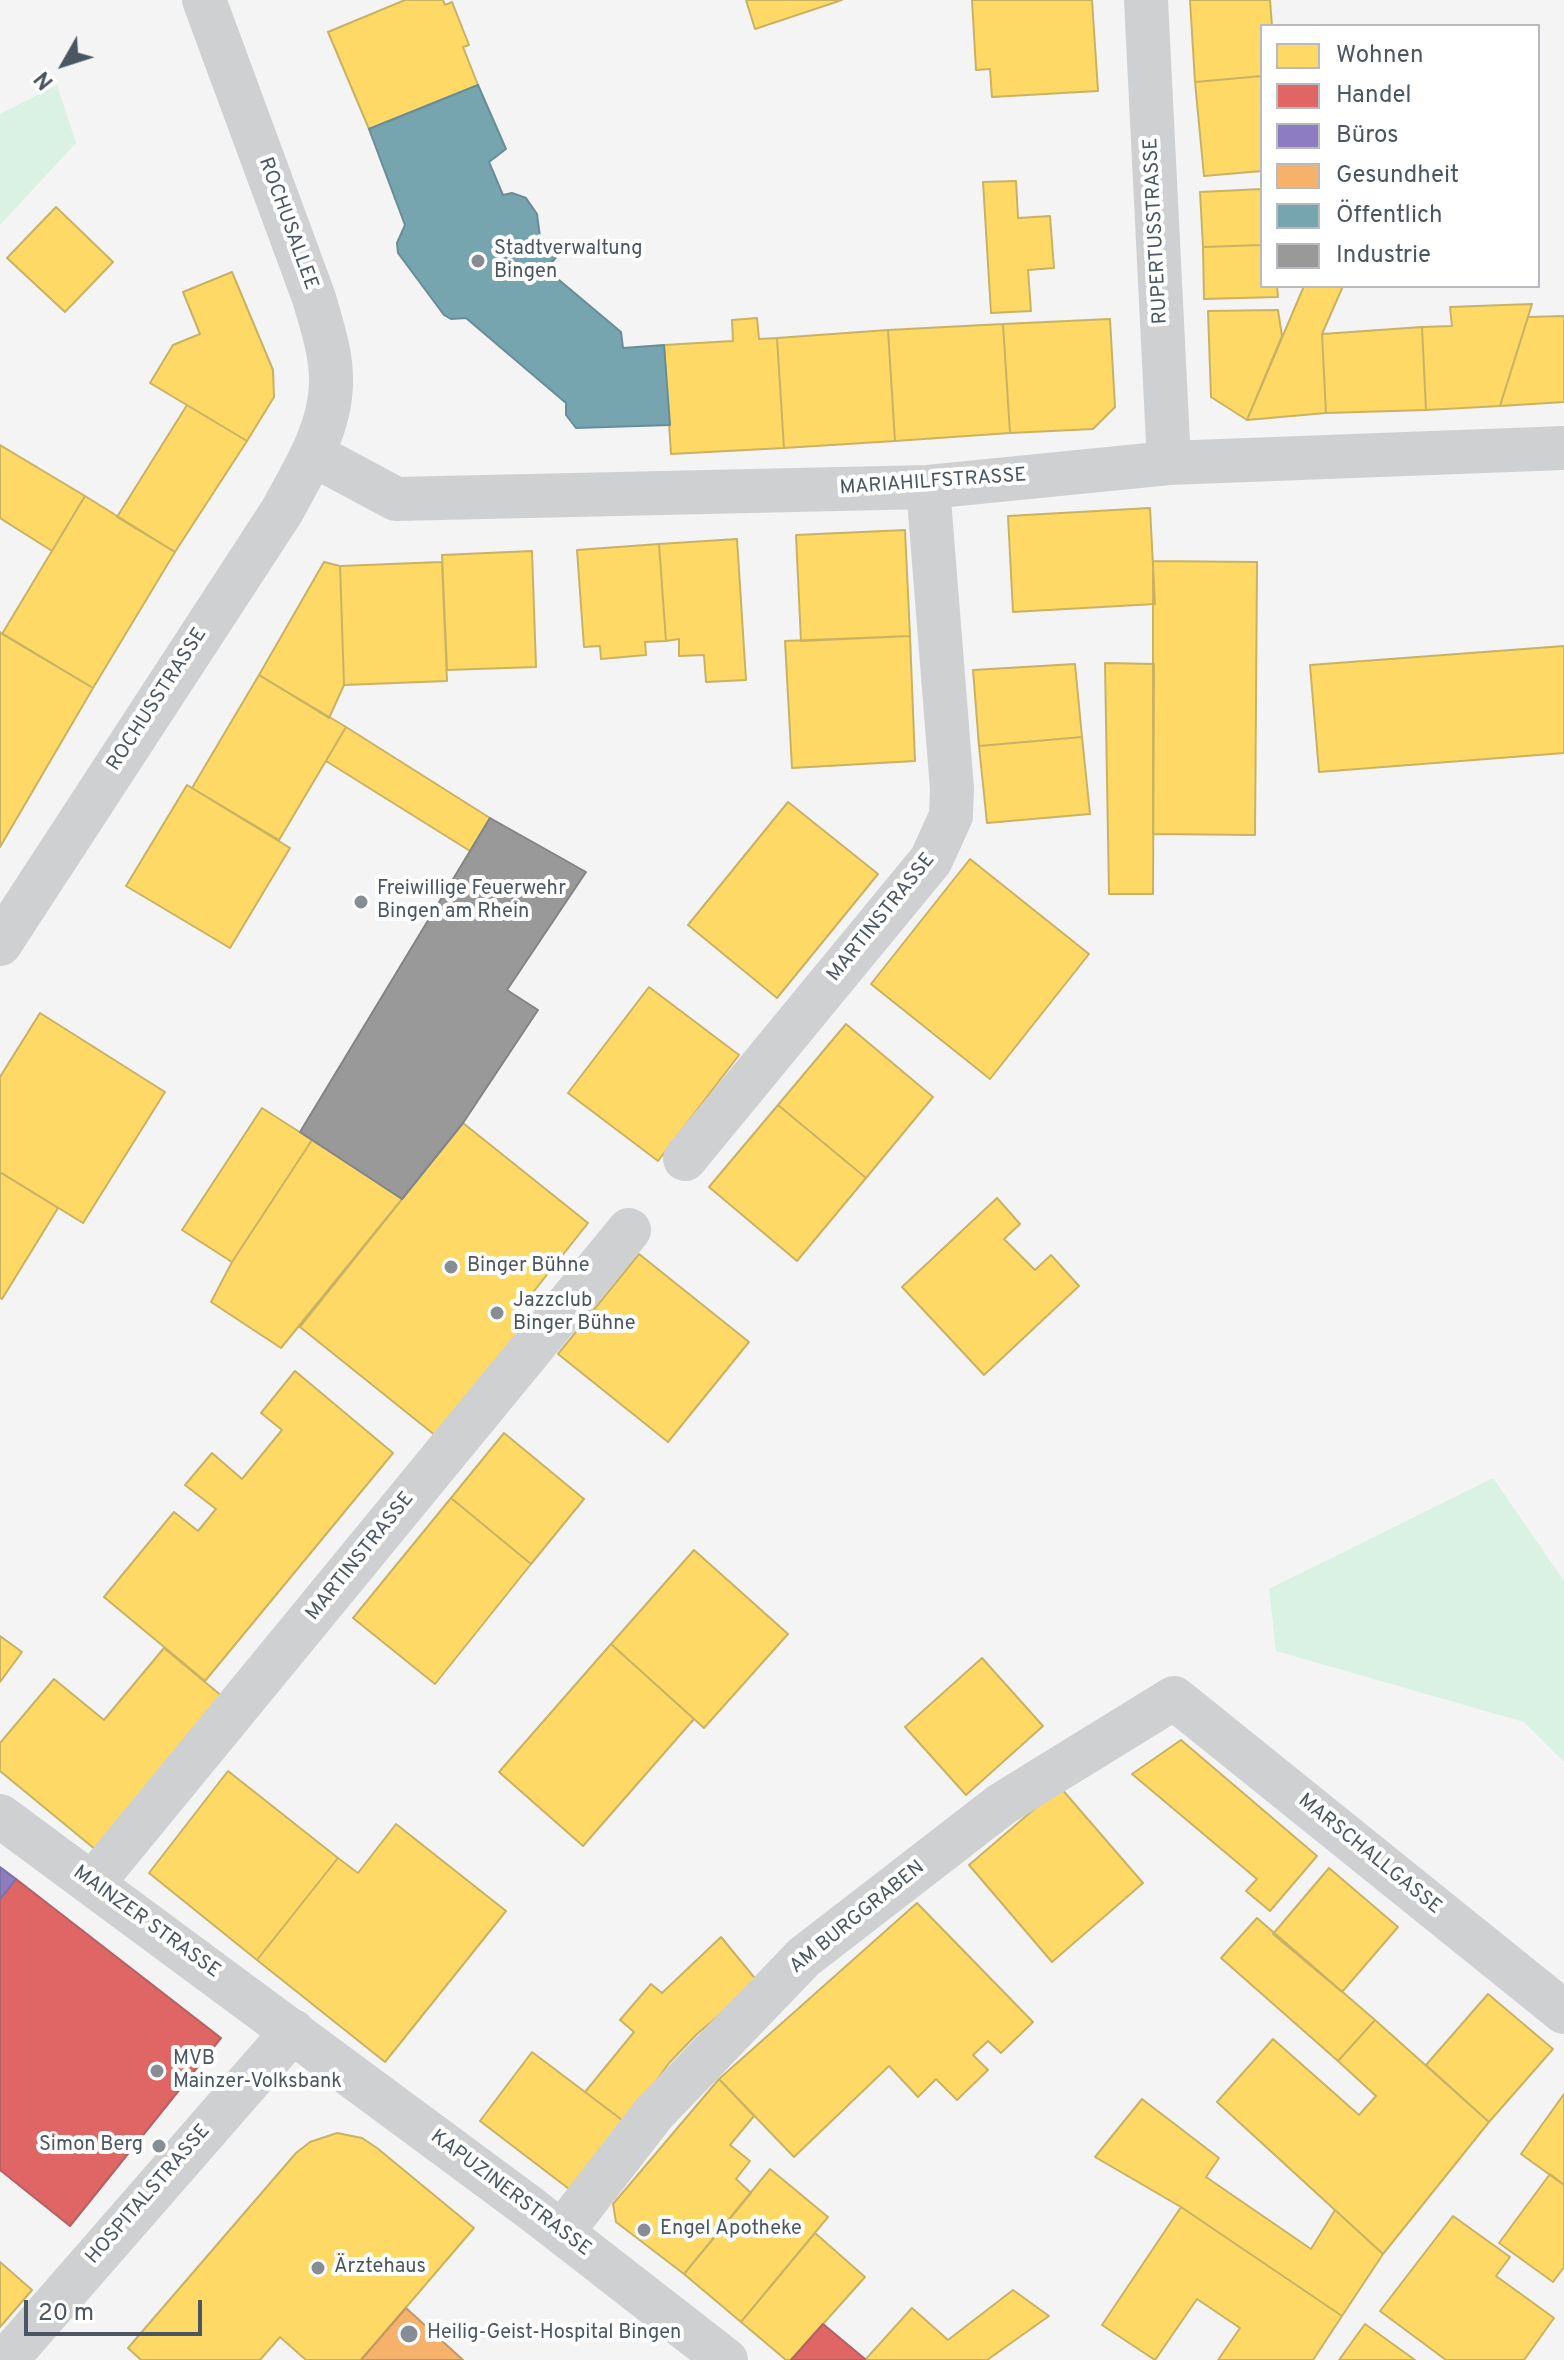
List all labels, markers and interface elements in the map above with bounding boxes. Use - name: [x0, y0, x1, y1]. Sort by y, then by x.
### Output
- north arrow: [24, 24, 104, 104]
- legend: [1260, 24, 1540, 288]
- text: Wohnen: [1336, 41, 1423, 71]
- text: N: [30, 65, 60, 94]
- text: Handel: [1336, 81, 1412, 111]
- text: Büros: [1336, 121, 1398, 151]
- street label: RUPERTUSSTRASSE: [1140, 137, 1174, 325]
- street label: ROCHUSALLEE: [252, 154, 322, 294]
- text: Gesundheit: [1336, 161, 1459, 191]
- text: Öffentlich: [1336, 201, 1443, 231]
- place label: Stadtverwaltung Bingen: [494, 238, 642, 285]
- text: Industrie: [1336, 241, 1431, 271]
- marker: Stadtverwaltung Bingen: [469, 252, 487, 270]
- street label: MARIAHILFSTRASSE: [839, 464, 1027, 502]
- street label: ROCHUSSTRASSE: [103, 624, 213, 776]
- street label: MARTINSTRASSE: [823, 849, 941, 987]
- place label: Freiwillige Feuerwehr Bingen am Rhein: [377, 878, 566, 925]
- marker: Freiwillige Feuerwehr Bingen am Rhein: [352, 893, 370, 911]
- place label: Binger Bühne: [467, 1255, 590, 1279]
- marker: Binger Bühne: [442, 1258, 460, 1276]
- place label: Jazzclub Binger Bühne: [513, 1290, 636, 1337]
- marker: Jazzclub Binger Bühne: [488, 1304, 506, 1322]
- street label: MARTINSTRASSE: [302, 1488, 420, 1626]
- street label: MARSCHALLGASSE: [1292, 1790, 1446, 1920]
- street label: AM BURGGRABEN: [786, 1856, 930, 1980]
- street label: MAINZER STRASSE: [68, 1862, 224, 1984]
- place label: MVB Mainzer-Volksbank: [173, 2048, 342, 2095]
- marker: MVB Mainzer-Volksbank: [148, 2062, 166, 2080]
- street label: HOSPITALSTRASSE: [82, 2120, 216, 2270]
- street label: KAPUZINERSTRASSE: [425, 2126, 595, 2262]
- place label: Simon Berg: [39, 2134, 143, 2158]
- marker: Simon Berg: [150, 2137, 168, 2155]
- place label: Engel Apotheke: [660, 2218, 802, 2242]
- marker: Engel Apotheke: [635, 2221, 653, 2239]
- place label: Ärztehaus: [334, 2256, 426, 2280]
- marker: Ärztehaus: [309, 2259, 327, 2277]
- scale bar: [28, 2284, 206, 2334]
- text: 20 m: [38, 2299, 94, 2329]
- place label: Heilig-Geist-Hospital Bingen: [427, 2322, 681, 2346]
- marker: Heilig-Geist-Hospital Bingen: [398, 2323, 420, 2345]

